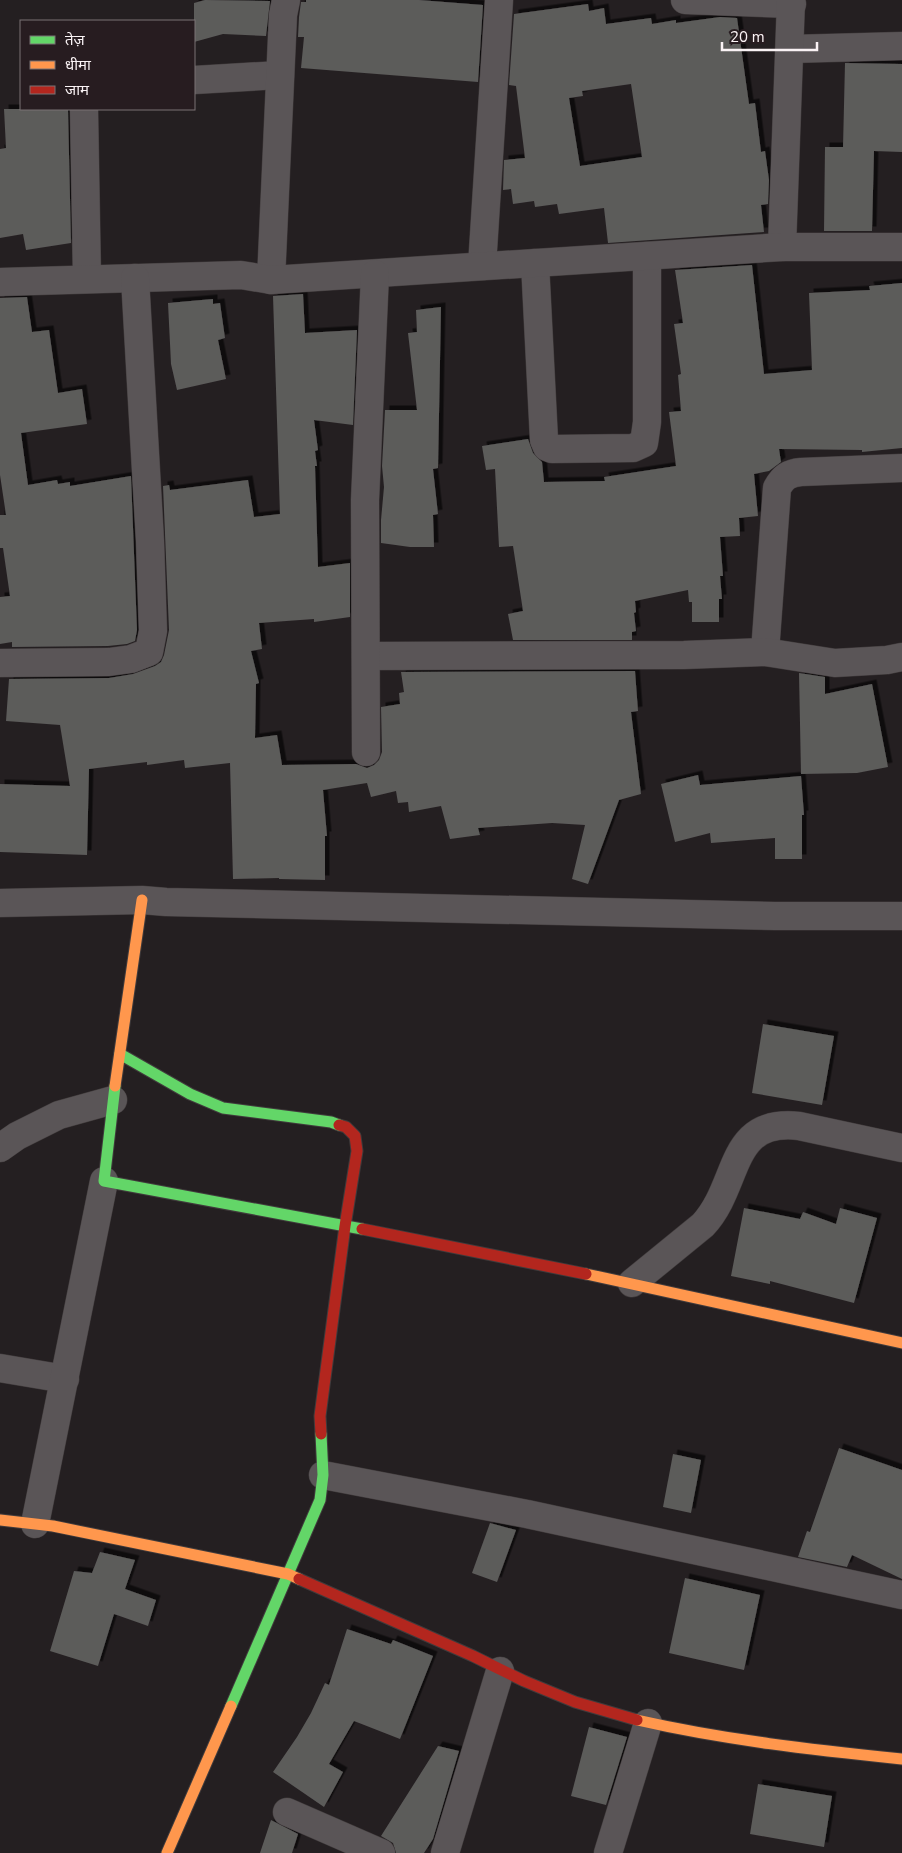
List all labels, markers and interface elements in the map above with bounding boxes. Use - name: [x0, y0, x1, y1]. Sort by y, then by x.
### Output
- legend: [20, 20, 195, 110]
- scale bar: [722, 20, 817, 52]
- text: 20 m: [730, 27, 765, 47]
- text: तेज़: [65, 30, 86, 50]
- text: धीमा: [65, 55, 92, 75]
- text: जाम: [65, 80, 90, 100]

